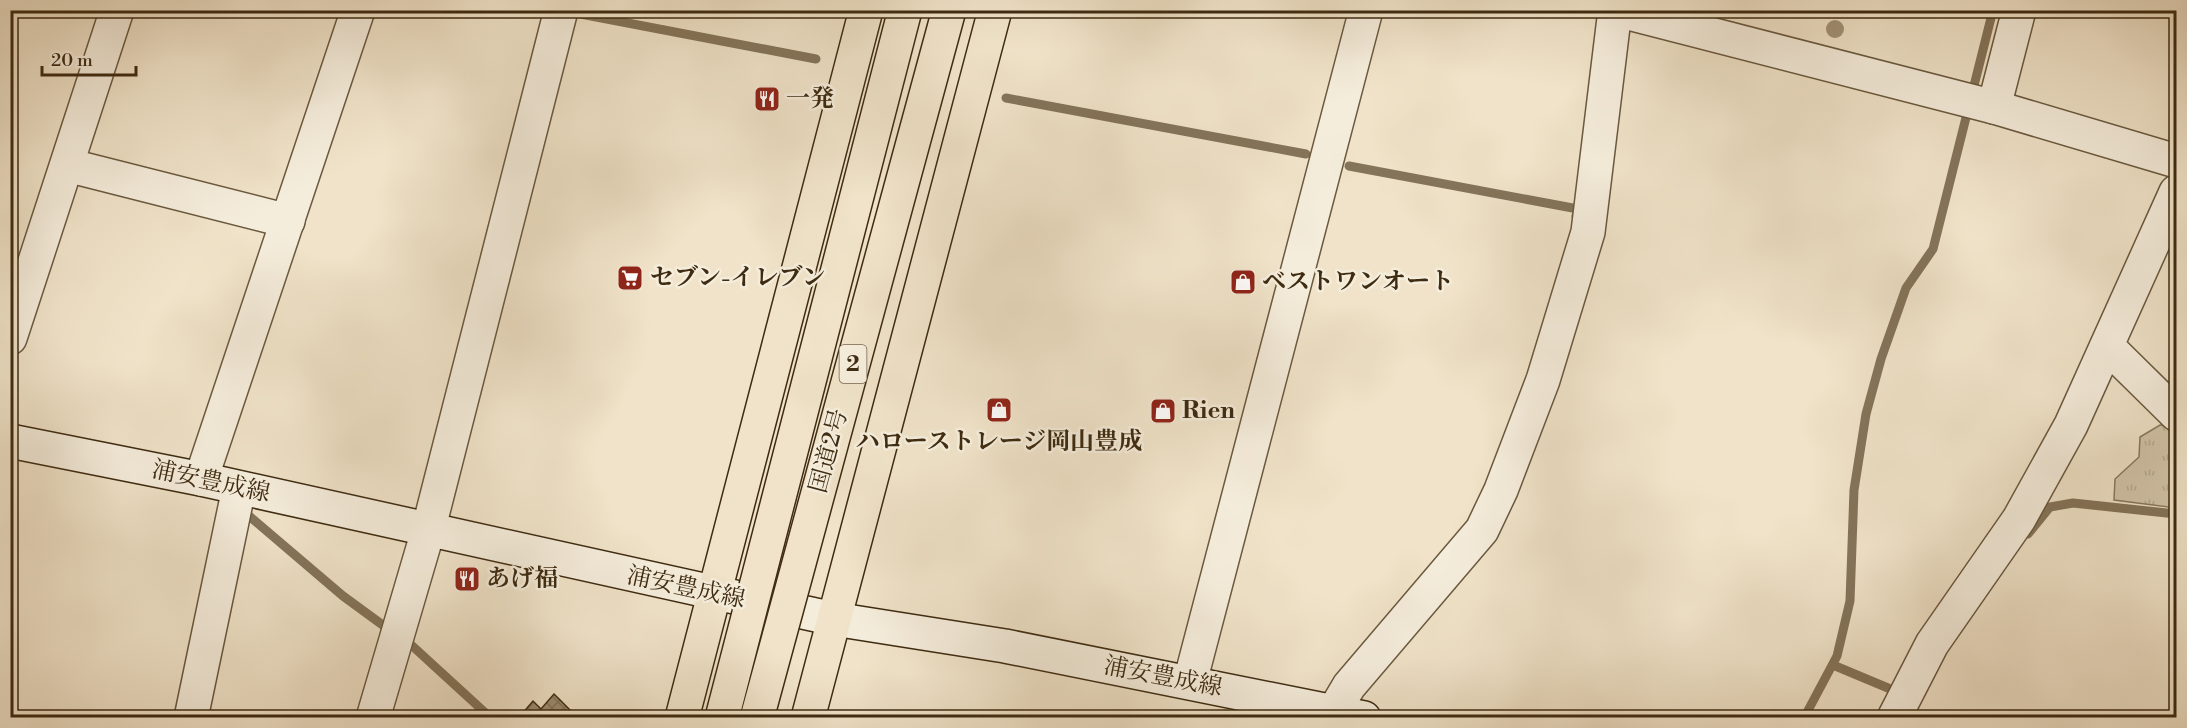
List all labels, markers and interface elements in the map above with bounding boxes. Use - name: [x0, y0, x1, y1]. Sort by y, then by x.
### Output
- scale bar: [42, 39, 136, 77]
- text: 20 m: [51, 49, 93, 72]
- restaurant icon: 一発: [752, 84, 782, 114]
- place label: 一発: [786, 84, 834, 114]
- supermarket icon: セブン-イレブン: [615, 263, 645, 293]
- place label: セブン-イレブン: [650, 263, 826, 293]
- shop icon: ベストワンオート: [1228, 267, 1258, 297]
- place label: ベストワンオート: [1262, 267, 1454, 297]
- road number: 2: [840, 345, 866, 383]
- shop icon: ハローストレージ岡山豊成: [984, 395, 1014, 425]
- shop icon: Rien: [1148, 396, 1178, 426]
- place label: Rien: [1182, 396, 1235, 426]
- street label: 国道2号: [803, 406, 855, 496]
- place label: ハローストレージ岡山豊成: [856, 427, 1142, 457]
- street label: 浦安豊成線: [149, 455, 273, 509]
- street label: 浦安豊成線: [624, 561, 748, 615]
- restaurant icon: あげ福: [452, 564, 482, 594]
- place label: あげ福: [486, 564, 558, 594]
- street label: 浦安豊成線: [1101, 651, 1225, 703]

